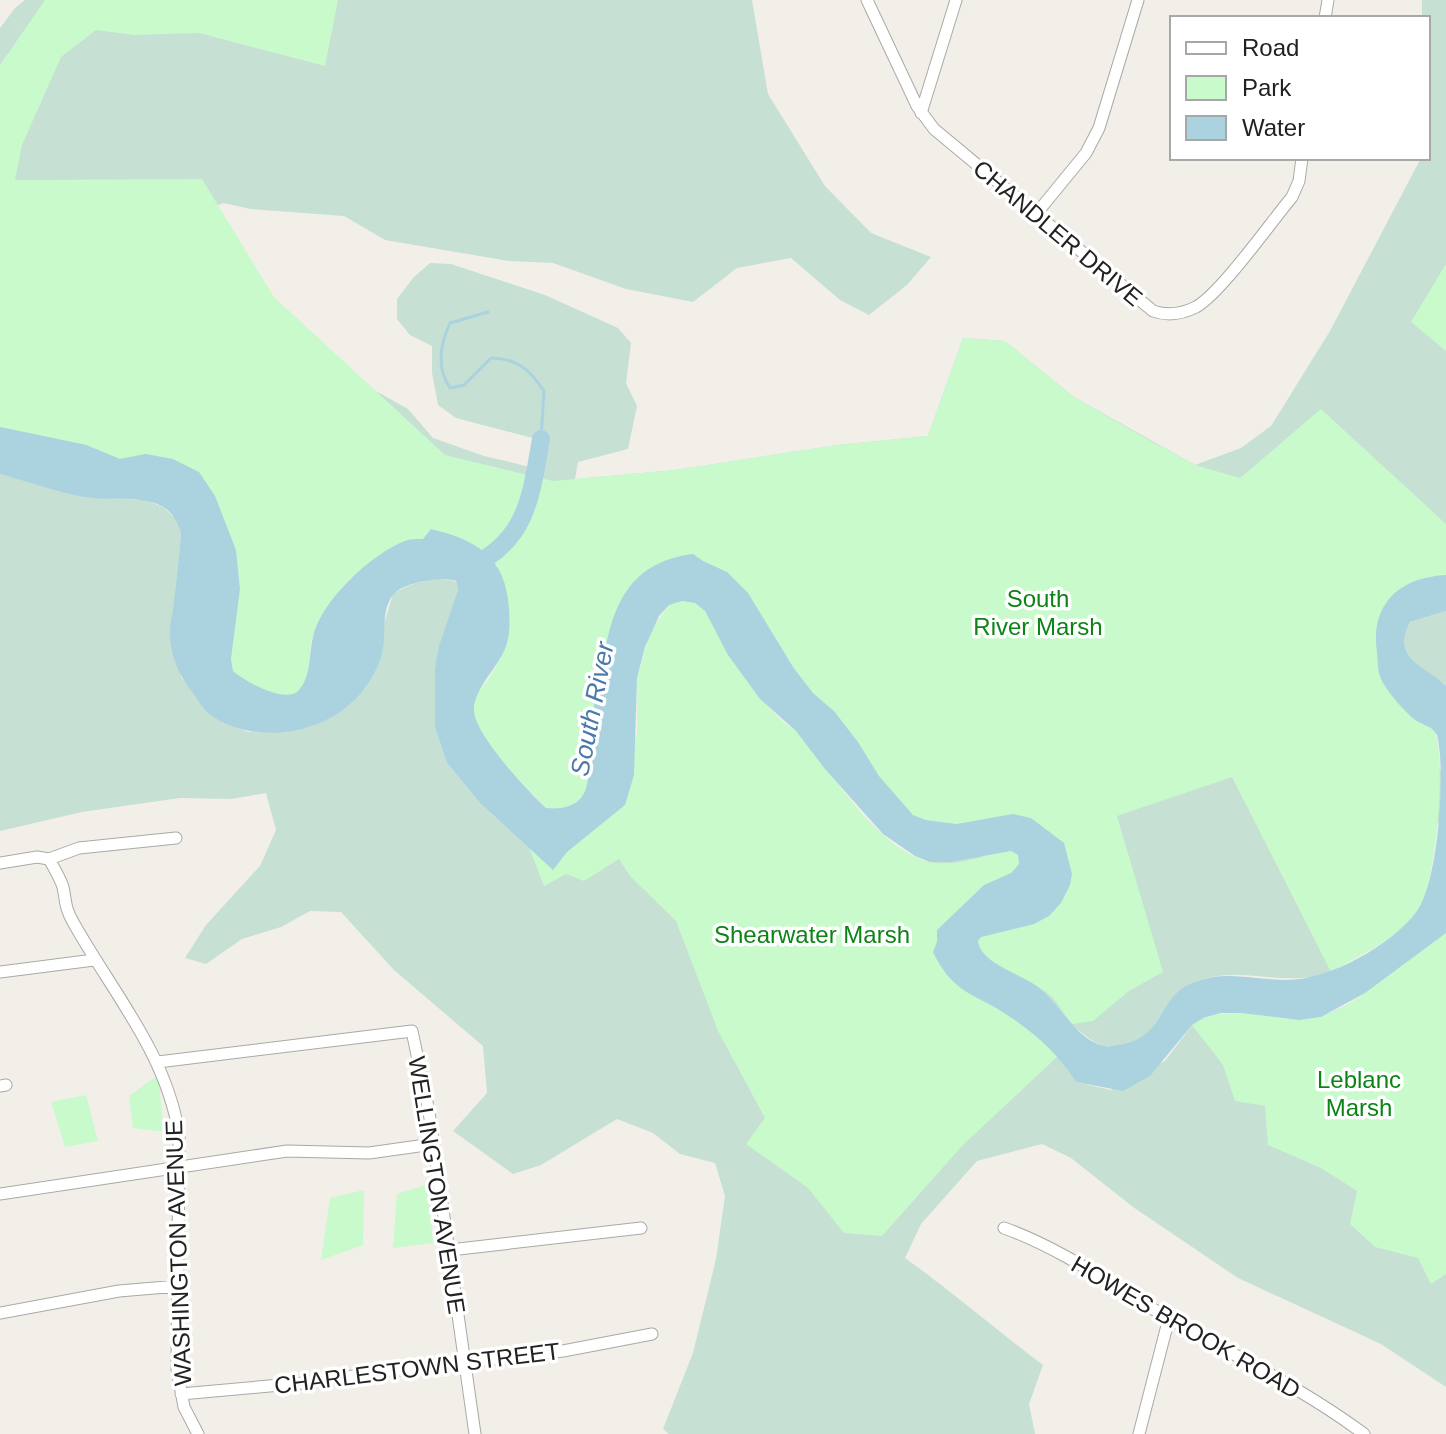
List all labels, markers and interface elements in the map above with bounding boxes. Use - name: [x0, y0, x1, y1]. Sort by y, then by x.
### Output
- legend: [1170, 16, 1430, 160]
- text: Road: [1242, 34, 1299, 61]
- text: Park: [1242, 74, 1292, 101]
- text: Water: [1242, 114, 1305, 141]
- street label: CHANDLER DRIVE: [968, 155, 1148, 311]
- park label: South River Marsh: [973, 585, 1103, 640]
- water label: South River: [564, 638, 620, 779]
- park label: Shearwater Marsh: [714, 921, 910, 948]
- street label: WELLINGTON AVENUE: [403, 1054, 471, 1316]
- park label: Leblanc Marsh: [1317, 1066, 1401, 1121]
- street label: WASHINGTON AVENUE: [160, 1119, 196, 1387]
- street label: HOWES BROOK ROAD: [1067, 1250, 1305, 1404]
- street label: CHARLESTOWN STREET: [273, 1337, 562, 1399]

